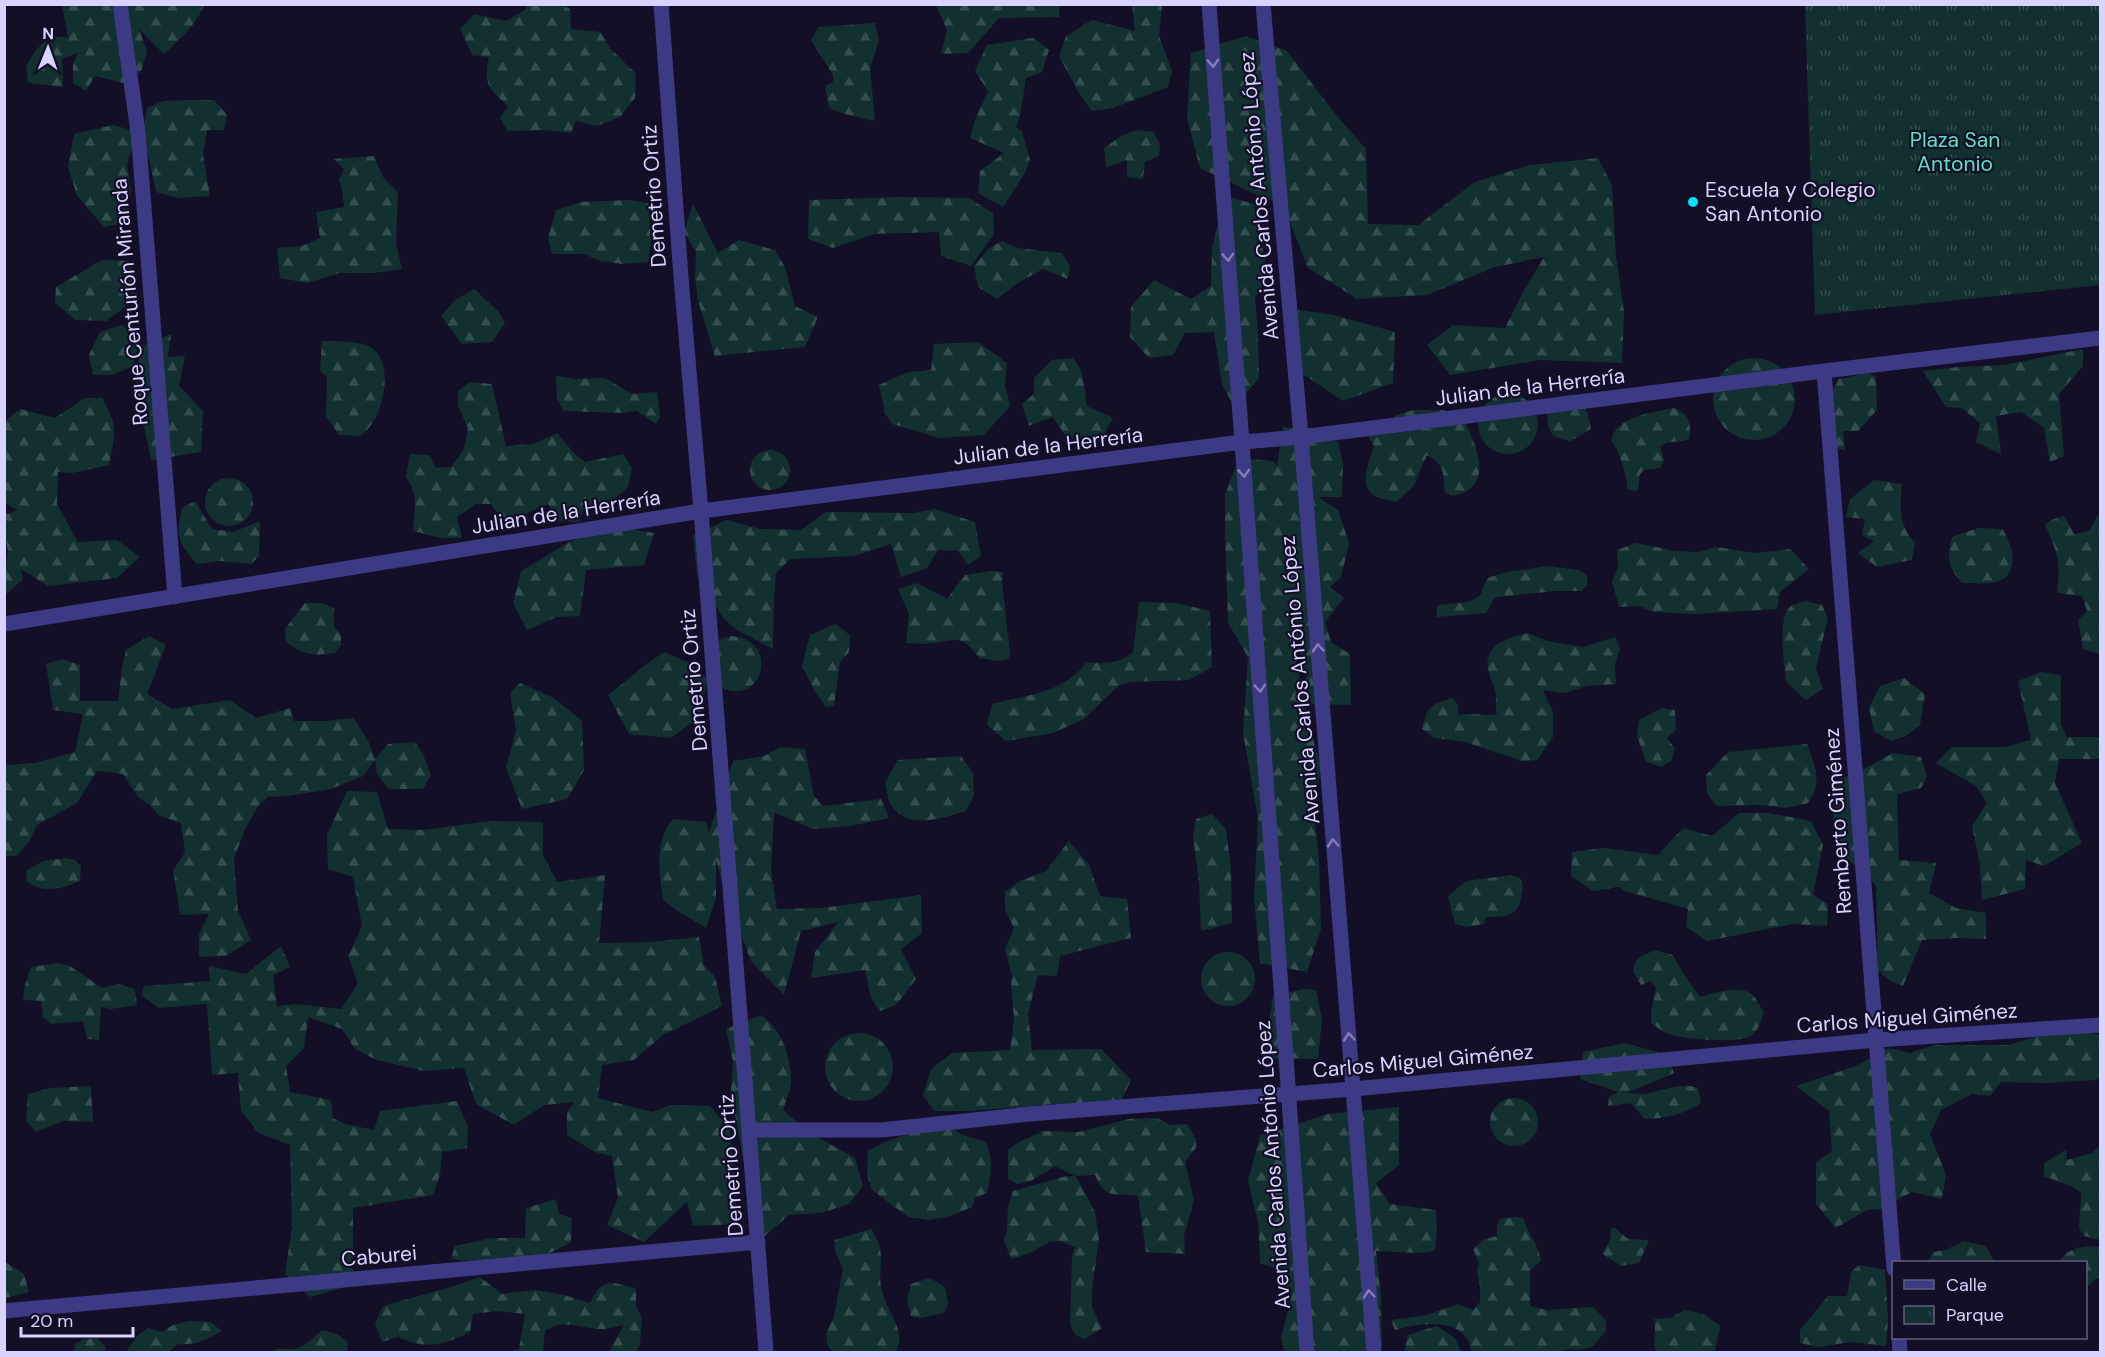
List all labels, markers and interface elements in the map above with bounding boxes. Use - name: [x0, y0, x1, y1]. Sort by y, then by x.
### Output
- north arrow: [18, 18, 78, 78]
- text: N: [42, 23, 54, 44]
- street label: Avenida Carlos António López: [1232, 51, 1286, 341]
- one-way arrow: [1206, 58, 1219, 67]
- street label: Demetrio Ortiz: [635, 124, 673, 268]
- park label: Plaza San Antonio: [1910, 126, 2000, 178]
- place label: Escuela y Colegio San Antonio: [1705, 176, 1876, 228]
- street label: Roque Centurión Miranda: [105, 177, 155, 427]
- marker: Escuela y Colegio San Antonio: [1686, 195, 1700, 209]
- one-way arrow: [1221, 253, 1234, 262]
- street label: Julian de la Herrería: [1434, 361, 1626, 413]
- street label: Julian de la Herrería: [952, 420, 1144, 472]
- one-way arrow: [1238, 468, 1251, 477]
- street label: Julian de la Herrería: [470, 483, 662, 541]
- street label: Avenida Carlos António López: [1273, 535, 1327, 825]
- street label: Demetrio Ortiz: [674, 608, 714, 752]
- one-way arrow: [1312, 644, 1325, 653]
- one-way arrow: [1253, 684, 1266, 693]
- street label: Remberto Giménez: [1818, 727, 1858, 915]
- one-way arrow: [1327, 838, 1340, 847]
- street label: Carlos Miguel Giménez: [1796, 996, 2018, 1040]
- street label: Avenida Carlos António López: [1249, 1020, 1297, 1310]
- one-way arrow: [1343, 1032, 1356, 1042]
- street label: Carlos Miguel Giménez: [1312, 1037, 1534, 1085]
- street label: Demetrio Ortiz: [712, 1093, 750, 1237]
- street label: Caburei: [340, 1239, 418, 1273]
- legend: [1892, 1261, 2087, 1339]
- text: Calle: [1946, 1273, 1987, 1297]
- one-way arrow: [1363, 1290, 1376, 1299]
- scale bar: [21, 1300, 134, 1338]
- text: Parque: [1946, 1303, 2004, 1327]
- text: 20 m: [30, 1309, 73, 1333]

